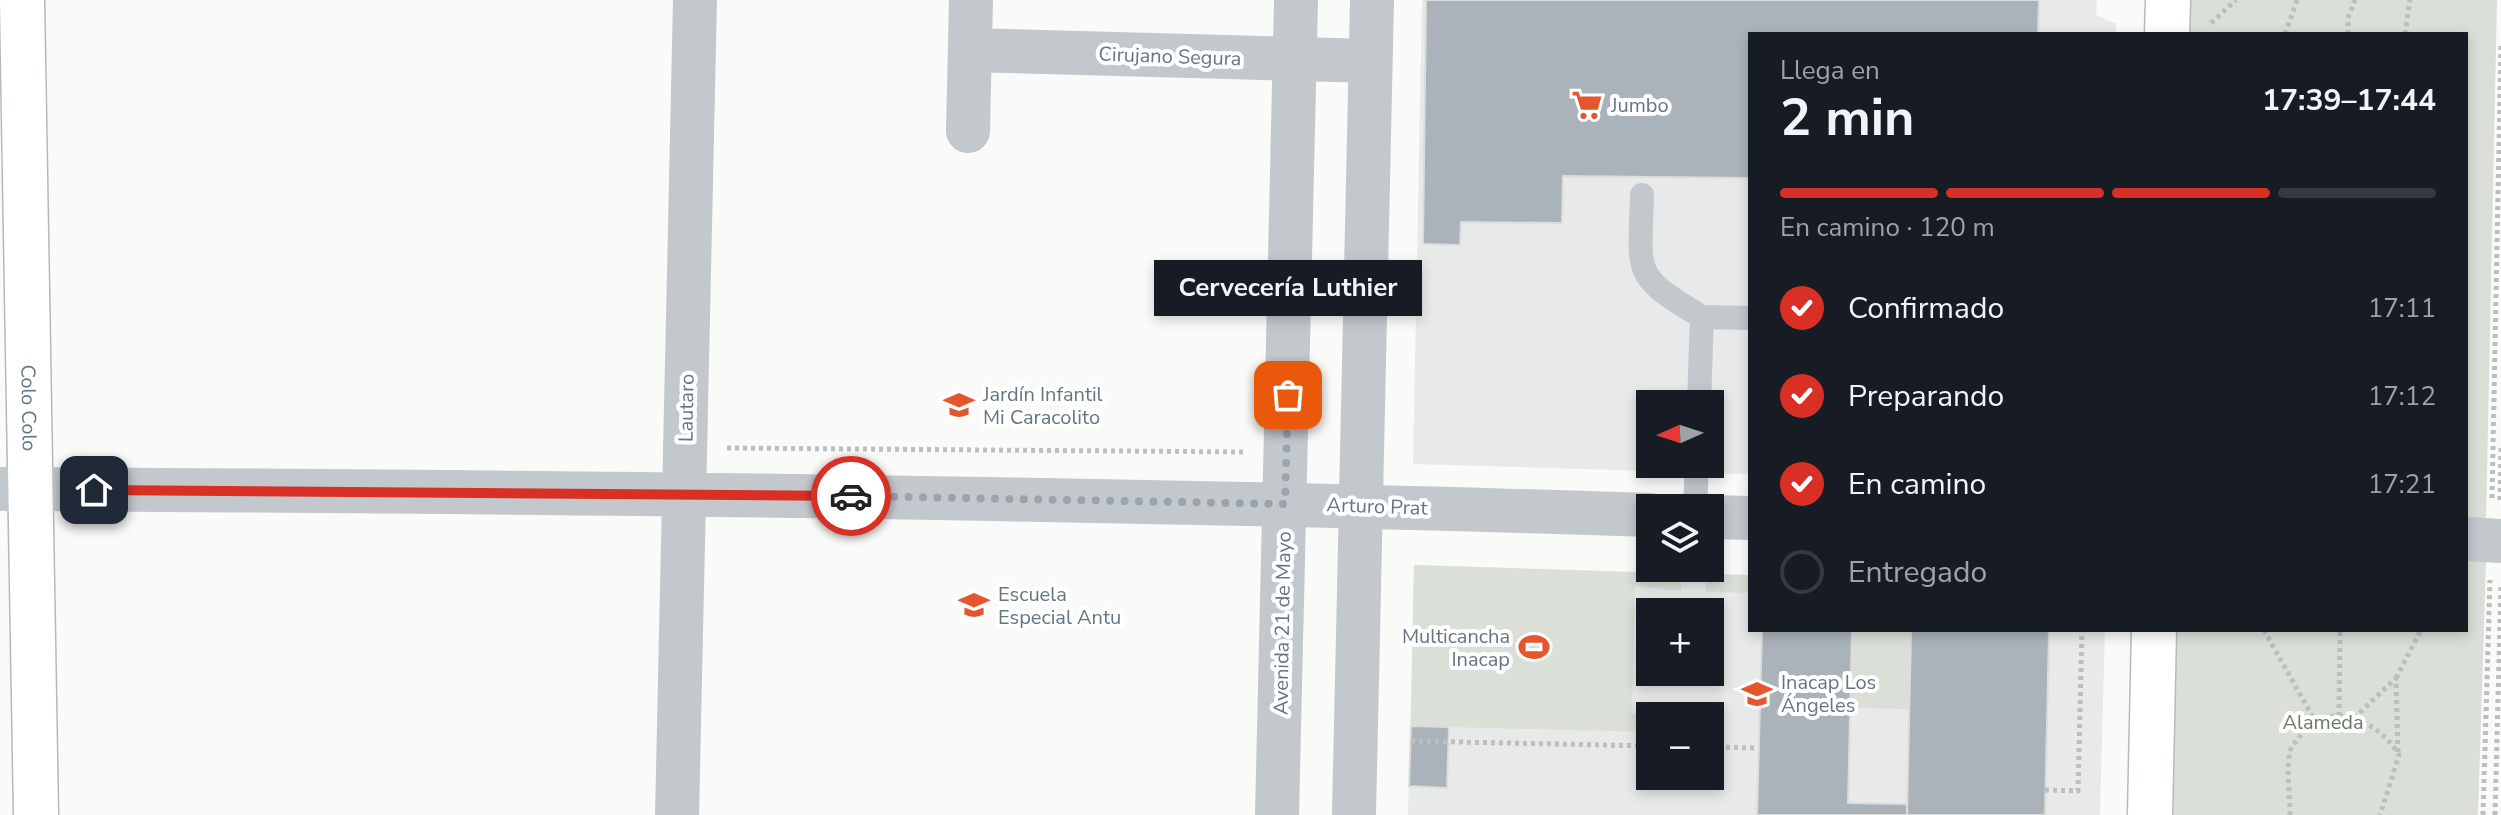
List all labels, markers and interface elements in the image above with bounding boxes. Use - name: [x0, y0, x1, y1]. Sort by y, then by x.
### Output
- street label: Cirujano Segura: [1098, 41, 1242, 72]
- text: Llega en: [1780, 53, 1880, 88]
- text: 17:39–17:44: [2262, 80, 2436, 121]
- text: 2 min: [1780, 82, 1915, 153]
- supermarket icon: Jumbo: [1570, 88, 1604, 122]
- place label: Jumbo: [1610, 92, 1669, 119]
- text: En camino · 120 m: [1780, 210, 1995, 245]
- callout: Cervecería Luthier: [1154, 259, 1422, 315]
- text: Cervecería Luthier: [1178, 270, 1398, 305]
- icon: check: [1780, 286, 1824, 330]
- text: Confirmado: [1848, 288, 2004, 329]
- text: 17:11: [2368, 291, 2436, 326]
- pin: [1254, 361, 1322, 429]
- street label: Colo Colo: [14, 364, 43, 452]
- icon: bag: [1266, 373, 1310, 417]
- street label: Lautaro: [672, 374, 701, 442]
- icon: check: [1780, 374, 1824, 418]
- text: Preparando: [1848, 376, 2004, 417]
- text: 17:12: [2368, 379, 2436, 414]
- place label: Jardín Infantil Mi Caracolito: [982, 381, 1103, 431]
- school or university icon: Jardín Infantil Mi Caracolito: [942, 388, 976, 422]
- north arrow: [1636, 390, 1724, 478]
- map controls: [1636, 390, 1724, 790]
- pin: [60, 456, 128, 524]
- courier: [811, 456, 891, 536]
- icon: check: [1780, 462, 1824, 506]
- text: En camino: [1848, 464, 1986, 505]
- text: 17:21: [2368, 467, 2436, 502]
- icon: home: [72, 468, 116, 512]
- icon: car: [829, 474, 873, 518]
- street label: Arturo Prat: [1326, 491, 1429, 522]
- button: layers: [1636, 494, 1724, 582]
- street label: Avenida 21 de Mayo: [1267, 531, 1298, 715]
- text: Entregado: [1848, 552, 1987, 593]
- place label: Escuela Especial Antu: [998, 581, 1121, 631]
- school or university icon: Escuela Especial Antu: [957, 588, 991, 622]
- button: +: [1636, 598, 1724, 686]
- place label: Multicancha Inacap: [1402, 623, 1510, 673]
- sports icon: Multicancha Inacap: [1517, 630, 1551, 664]
- place label: Inacap Los Ángeles: [1781, 669, 1876, 719]
- school or university icon: Inacap Los Ángeles: [1740, 677, 1774, 711]
- button: −: [1636, 702, 1724, 790]
- park label: Alameda: [2282, 709, 2364, 736]

